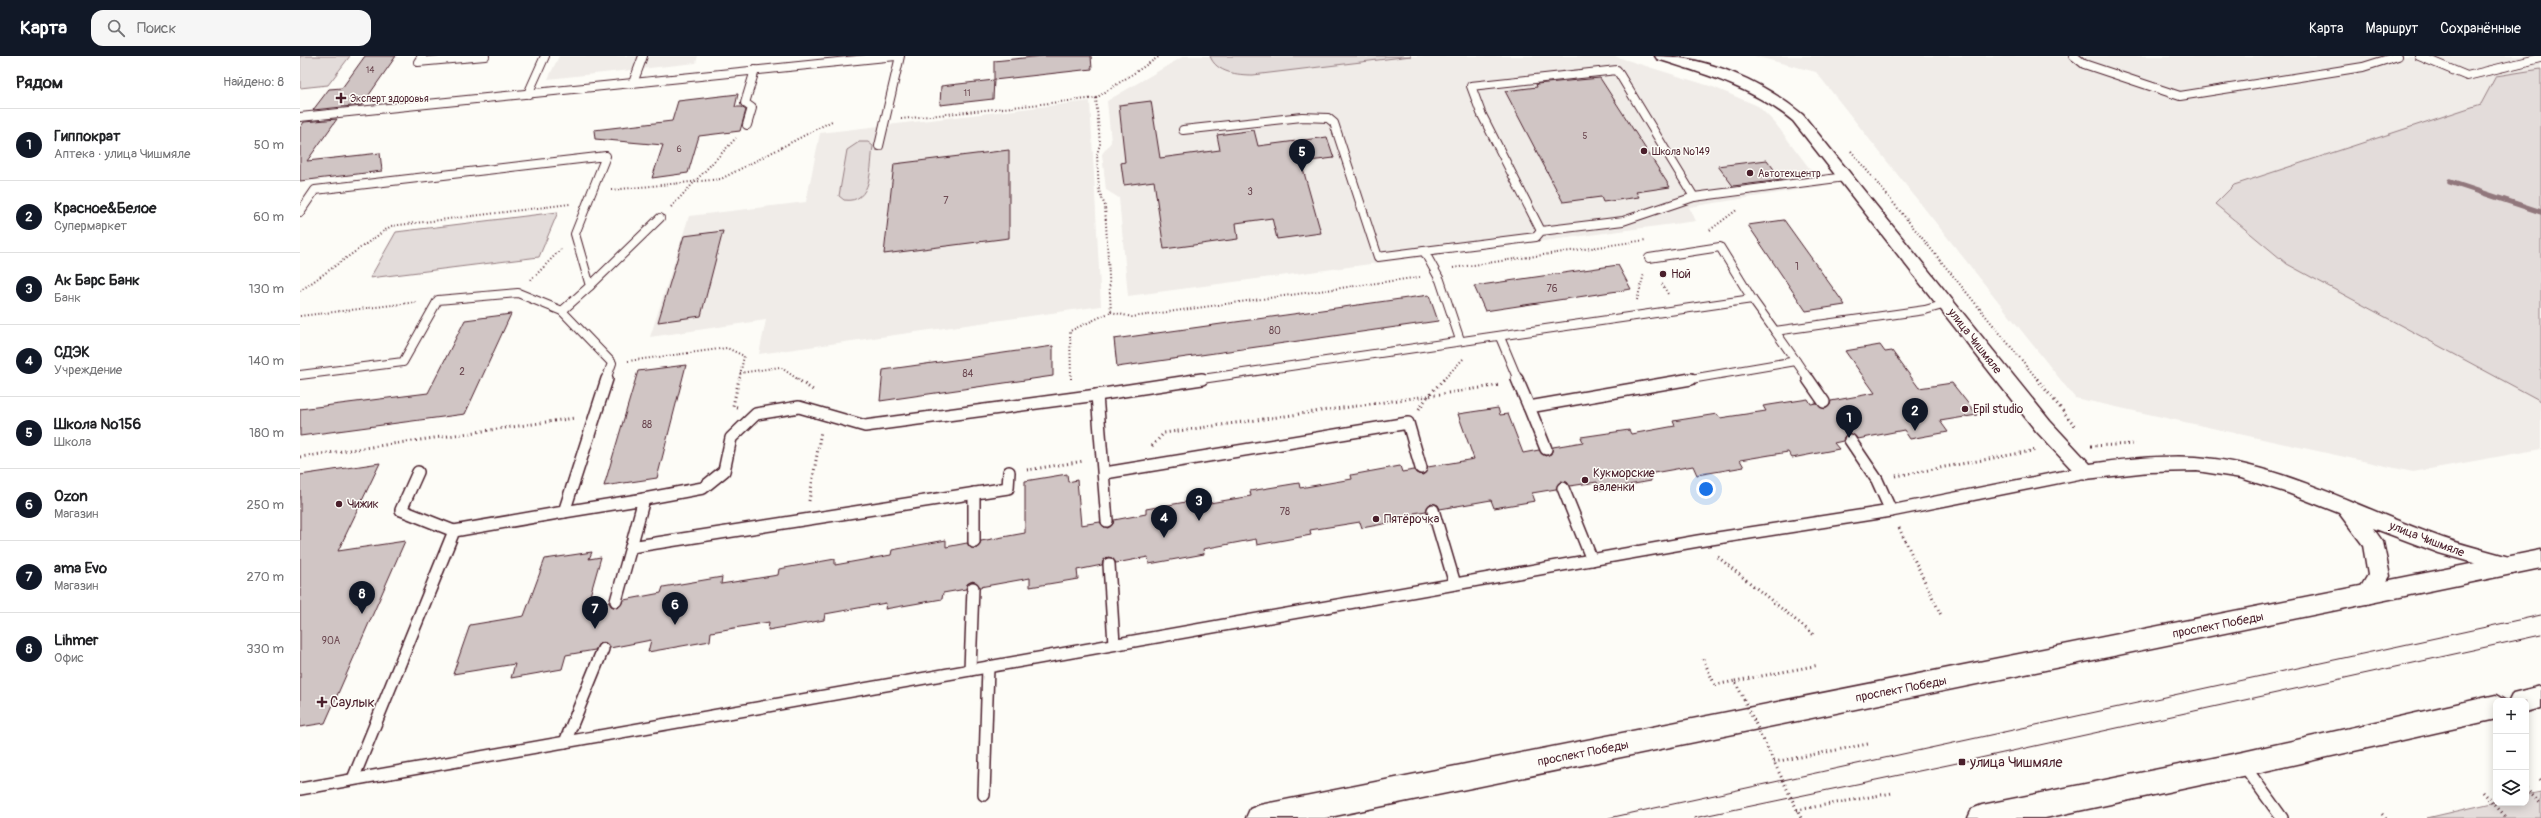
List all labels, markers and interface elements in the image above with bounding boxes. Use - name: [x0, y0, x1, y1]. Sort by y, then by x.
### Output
- search box: [91, 10, 371, 46]
- text: Карта: [20, 16, 67, 40]
- icon: search: [105, 17, 127, 39]
- text: Поиск: [137, 19, 176, 38]
- text: Карта: [2309, 20, 2344, 37]
- text: Маршрут: [2366, 20, 2418, 37]
- text: Сохранённые: [2440, 20, 2521, 37]
- house number: 14: [366, 65, 375, 76]
- text: Рядом: [16, 72, 63, 93]
- text: Найдено: 8: [223, 74, 284, 90]
- house number: 11: [963, 88, 971, 99]
- marker: Эксперт здоровья: [335, 92, 347, 104]
- place label: Эксперт здоровья: [350, 93, 429, 105]
- text: Гиппократ: [54, 127, 121, 146]
- house number: 5: [1583, 131, 1588, 142]
- text: 1: [26, 137, 32, 153]
- text: 50 m: [254, 137, 284, 153]
- pin: 5: [1289, 139, 1315, 172]
- house number: 6: [676, 144, 682, 155]
- text: Аптека · улица Чишмяле: [54, 146, 190, 162]
- marker: Школа №149: [1639, 146, 1649, 156]
- place label: Школа №149: [1652, 146, 1710, 158]
- marker: Автотехцентр: [1745, 168, 1755, 178]
- place label: Автотехцентр: [1758, 168, 1821, 180]
- house number: 3: [1247, 186, 1253, 198]
- house number: 7: [943, 195, 949, 207]
- text: Красное&Белое: [54, 199, 156, 218]
- text: 2: [25, 209, 33, 225]
- text: 60 m: [253, 209, 284, 225]
- text: Супермаркет: [54, 218, 127, 234]
- house number: 1: [1795, 261, 1799, 273]
- place label: Ной: [1671, 267, 1691, 282]
- marker: Ной: [1658, 269, 1668, 279]
- text: Ак Барс Банк: [54, 271, 140, 290]
- text: 3: [25, 281, 33, 297]
- text: 130 m: [248, 281, 284, 297]
- house number: 76: [1546, 283, 1558, 295]
- text: Банк: [54, 290, 81, 306]
- street label: улица Чишмяле: [1944, 305, 2005, 377]
- house number: 80: [1269, 325, 1281, 337]
- text: СДЭК: [54, 343, 90, 362]
- text: 4: [25, 353, 33, 369]
- text: 140 m: [248, 353, 284, 369]
- text: Учреждение: [54, 362, 122, 378]
- house number: 2: [459, 366, 465, 378]
- house number: 84: [963, 368, 974, 380]
- pin: 2: [1902, 398, 1928, 431]
- place label: Epil studio: [1973, 402, 2024, 417]
- marker: Epil studio: [1960, 404, 1970, 414]
- pin: 1: [1836, 405, 1862, 438]
- text: Школа №156: [54, 415, 141, 434]
- house number: 88: [642, 419, 652, 431]
- text: 5: [25, 425, 33, 441]
- text: 180 m: [249, 425, 284, 441]
- text: Школа: [54, 434, 91, 450]
- place label: Кукморские валенки: [1593, 466, 1655, 495]
- marker: Кукморские валенки: [1580, 475, 1590, 485]
- your location: [1696, 479, 1716, 499]
- text: Ozon: [54, 487, 88, 506]
- pin: 3: [1186, 488, 1212, 521]
- text: 6: [25, 497, 33, 513]
- text: 250 m: [246, 497, 284, 513]
- place label: Чижик: [347, 497, 379, 512]
- marker: Чижик: [334, 499, 344, 509]
- pin: 4: [1151, 505, 1177, 538]
- text: Магазин: [54, 506, 98, 522]
- house number: 78: [1280, 506, 1290, 518]
- place label: Пятёрочка: [1384, 512, 1440, 527]
- marker: Пятёрочка: [1371, 514, 1381, 524]
- street label: улица Чишмяле: [2386, 518, 2467, 561]
- text: ama Evo: [54, 559, 107, 578]
- text: 7: [26, 569, 32, 585]
- text: 270 m: [247, 569, 284, 585]
- text: Магазин: [54, 578, 98, 594]
- pin: 8: [349, 581, 375, 614]
- pin: 6: [662, 592, 688, 625]
- pin: 7: [582, 596, 608, 629]
- street label: проспект Победы: [2171, 609, 2265, 642]
- text: Lihmer: [54, 631, 98, 650]
- house number: 90А: [322, 635, 341, 647]
- text: 8: [26, 641, 32, 657]
- text: 330 m: [246, 641, 284, 657]
- text: Офис: [54, 650, 84, 666]
- street label: проспект Победы: [1854, 673, 1948, 706]
- place label: Саулык: [330, 694, 375, 711]
- marker: Саулык: [317, 697, 327, 707]
- map controls: [2493, 698, 2529, 806]
- button: +: [2493, 698, 2529, 734]
- button: −: [2493, 734, 2529, 770]
- street label: проспект Победы: [1536, 737, 1630, 770]
- place label: улица Чишмяле: [1969, 754, 2063, 771]
- marker: улица Чишмяле: [1957, 757, 1967, 767]
- button: layers: [2493, 770, 2529, 806]

